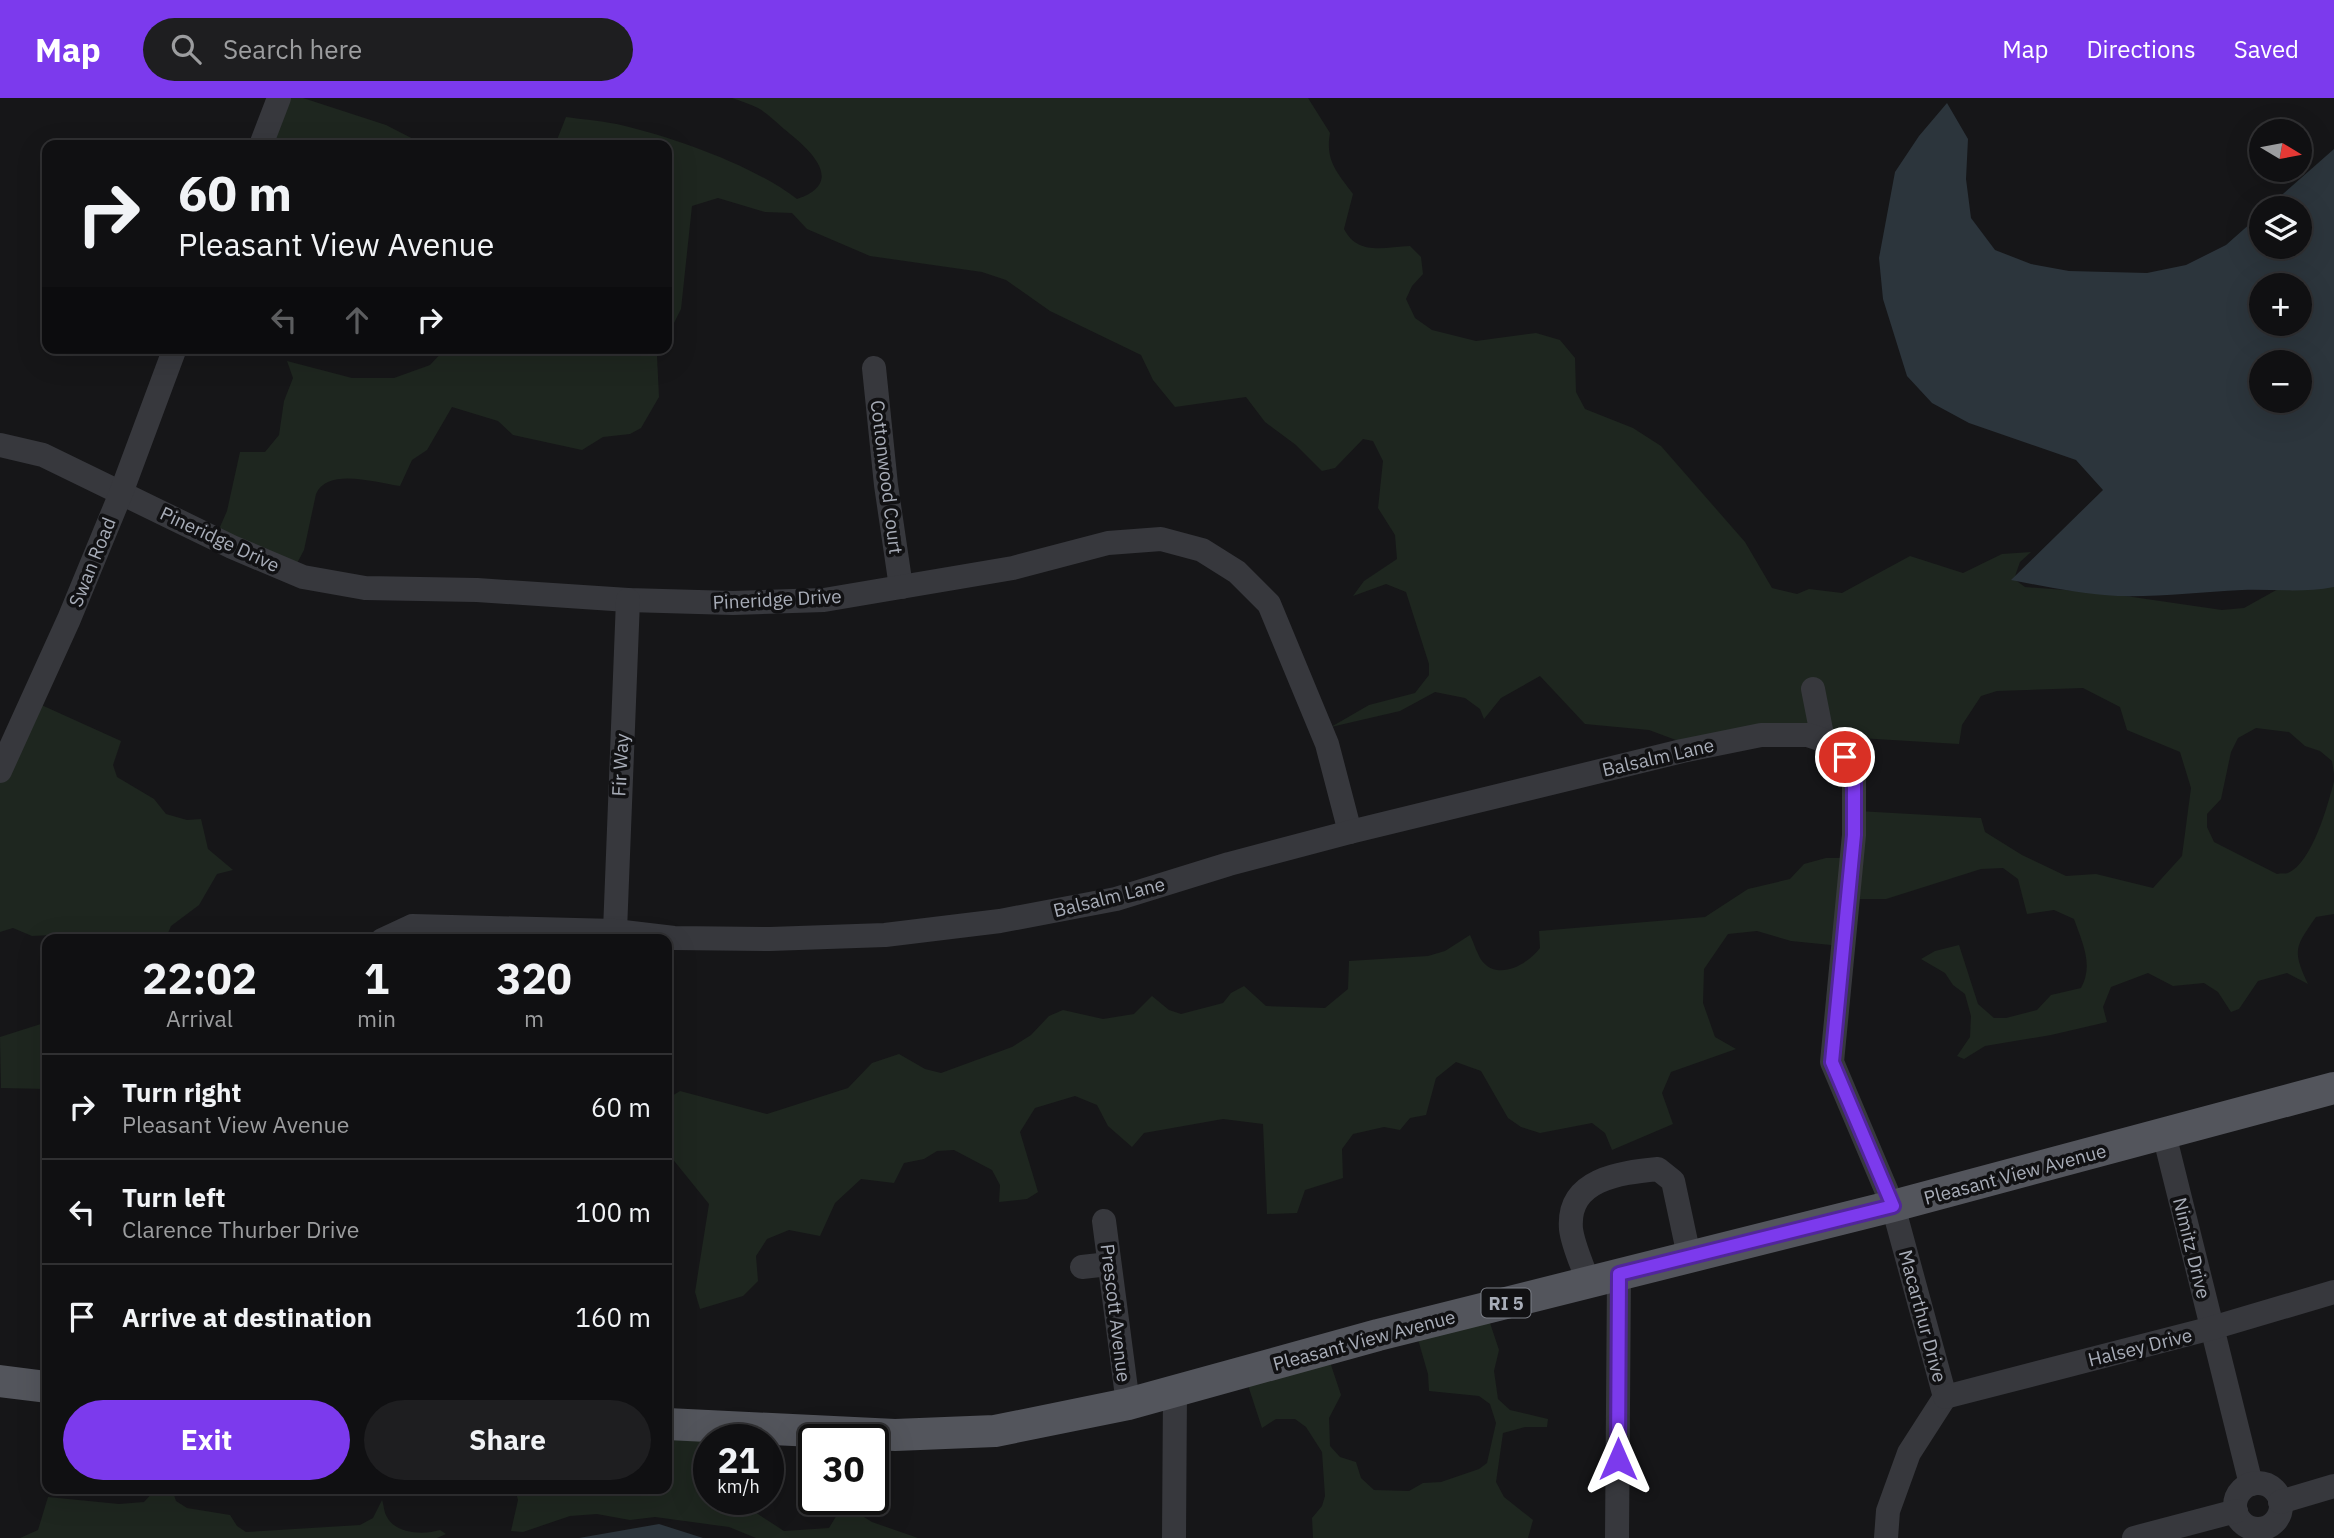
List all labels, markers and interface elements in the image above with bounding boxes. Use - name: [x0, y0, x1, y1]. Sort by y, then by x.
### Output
- search box: [143, 18, 633, 81]
- text: Map: [35, 28, 101, 71]
- icon: search: [167, 30, 205, 68]
- text: Search here: [223, 32, 362, 66]
- text: Map: [2002, 33, 2048, 65]
- text: Directions: [2086, 33, 2196, 65]
- text: Saved: [2234, 33, 2299, 65]
- north arrow: [2249, 119, 2312, 182]
- map controls: [2249, 119, 2312, 413]
- text: 60 m: [178, 161, 292, 224]
- icon: right: [63, 168, 154, 259]
- button: layers: [2249, 196, 2312, 259]
- text: Pleasant View Avenue: [178, 223, 494, 265]
- button: +: [2249, 273, 2312, 336]
- icon: left: [265, 301, 303, 339]
- icon: ahead: [338, 301, 376, 339]
- icon: right: [411, 301, 449, 339]
- button: −: [2249, 350, 2312, 413]
- street label: Cottonwood Court: [866, 399, 908, 555]
- street label: Pineridge Drive: [156, 501, 284, 577]
- street label: Swan Road: [63, 514, 121, 610]
- street label: Pineridge Drive: [712, 584, 842, 614]
- pin: [1815, 727, 1875, 787]
- street label: Fir Way: [606, 732, 634, 797]
- street label: Balsalm Lane: [1600, 732, 1716, 782]
- icon: arrive: [1826, 738, 1864, 776]
- street label: Balsalm Lane: [1051, 872, 1167, 922]
- text: 22:02: [142, 951, 257, 1006]
- text: 1: [364, 951, 389, 1006]
- text: 320: [496, 951, 572, 1006]
- text: Arrival: [166, 1003, 233, 1033]
- text: min: [357, 1003, 396, 1033]
- text: m: [524, 1003, 544, 1033]
- text: Turn right: [122, 1075, 241, 1109]
- icon: right: [63, 1088, 101, 1126]
- text: 60 m: [591, 1090, 651, 1124]
- text: Pleasant View Avenue: [122, 1109, 349, 1139]
- street label: Pleasant View Avenue: [1921, 1138, 2109, 1210]
- text: Turn left: [122, 1180, 225, 1214]
- icon: left: [63, 1193, 101, 1231]
- text: 100 m: [575, 1195, 651, 1229]
- street label: Nimitz Drive: [2168, 1195, 2216, 1301]
- text: Clarence Thurber Drive: [122, 1214, 359, 1244]
- street label: Prescott Avenue: [1096, 1243, 1136, 1383]
- street label: Macarthur Drive: [1894, 1247, 1952, 1385]
- road number: RI 5: [1482, 1288, 1530, 1318]
- icon: arrive: [63, 1298, 101, 1336]
- text: Arrive at destination: [122, 1300, 372, 1334]
- text: 160 m: [575, 1300, 651, 1334]
- street label: Pleasant View Avenue: [1270, 1304, 1458, 1376]
- street label: Halsey Drive: [2085, 1322, 2195, 1372]
- button: Exit: [63, 1400, 350, 1480]
- button: Share: [364, 1400, 651, 1480]
- position arrow: [1581, 1422, 1655, 1496]
- speed limit sign: 30: [798, 1424, 889, 1515]
- text: 21: [717, 1437, 760, 1483]
- text: km/h: [717, 1475, 760, 1498]

